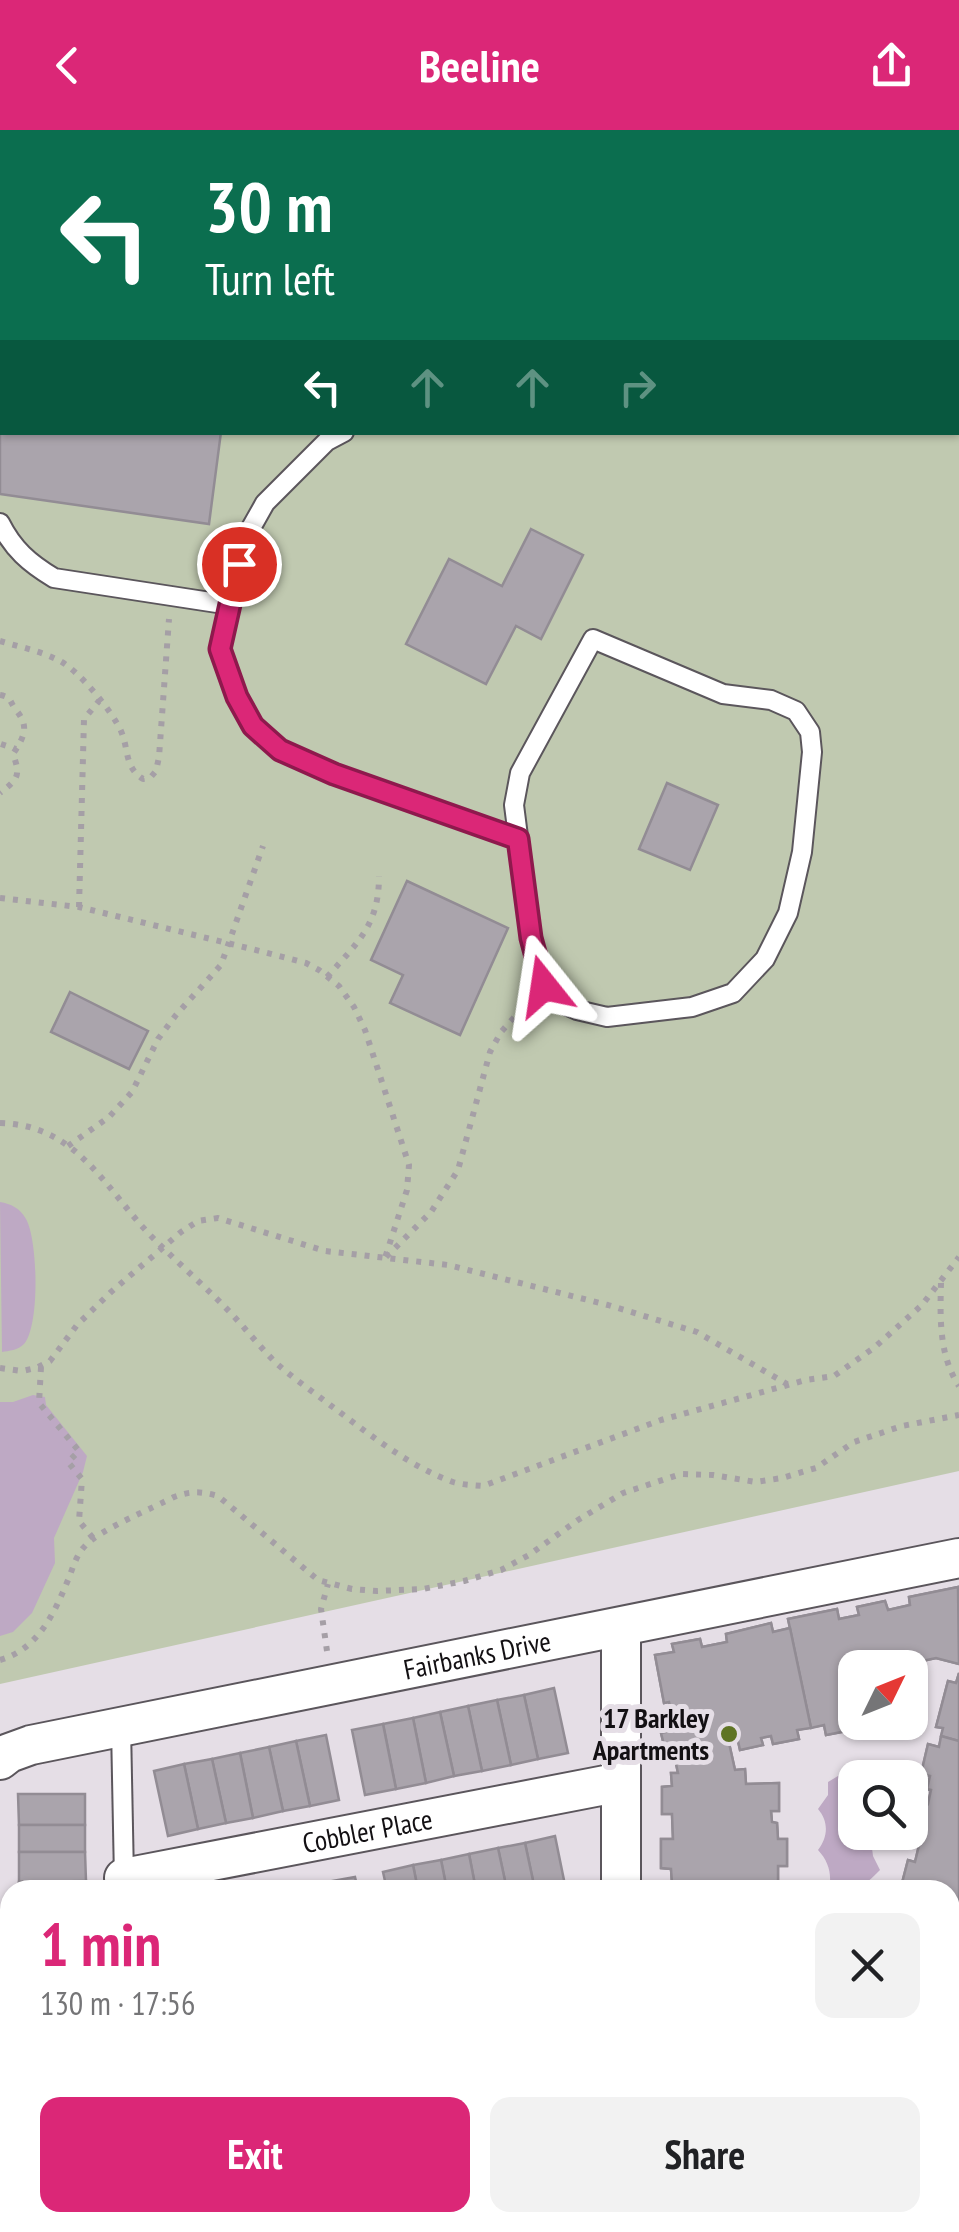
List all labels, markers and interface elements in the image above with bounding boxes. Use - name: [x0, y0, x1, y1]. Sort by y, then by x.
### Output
- text: Beeline: [419, 36, 540, 94]
- icon: back: [40, 38, 95, 93]
- icon: share: [864, 38, 919, 93]
- text: 30 m: [205, 161, 333, 251]
- icon: left: [40, 170, 170, 300]
- text: Turn left: [205, 249, 335, 307]
- icon: left: [295, 360, 350, 415]
- icon: ahead: [400, 360, 455, 415]
- icon: ahead: [505, 360, 560, 415]
- icon: right: [610, 360, 665, 415]
- pin: [197, 522, 282, 607]
- icon: arrive: [212, 537, 267, 592]
- position arrow: [492, 934, 596, 1038]
- street label: Fairbanks Drive: [400, 1622, 554, 1687]
- north arrow: [838, 1650, 928, 1740]
- map controls: [838, 1650, 928, 1850]
- place label: 17 Barkley Apartments: [592, 1699, 710, 1768]
- marker: 17 Barkley Apartments: [718, 1723, 740, 1745]
- button: search: [838, 1760, 928, 1850]
- street label: Cobbler Place: [299, 1800, 436, 1861]
- text: 1 min: [40, 1905, 161, 1983]
- button: close: [815, 1913, 920, 2018]
- text: 130 m · 17:56: [40, 1982, 195, 2024]
- button: Exit: [40, 2097, 470, 2212]
- button: Share: [490, 2097, 920, 2212]

